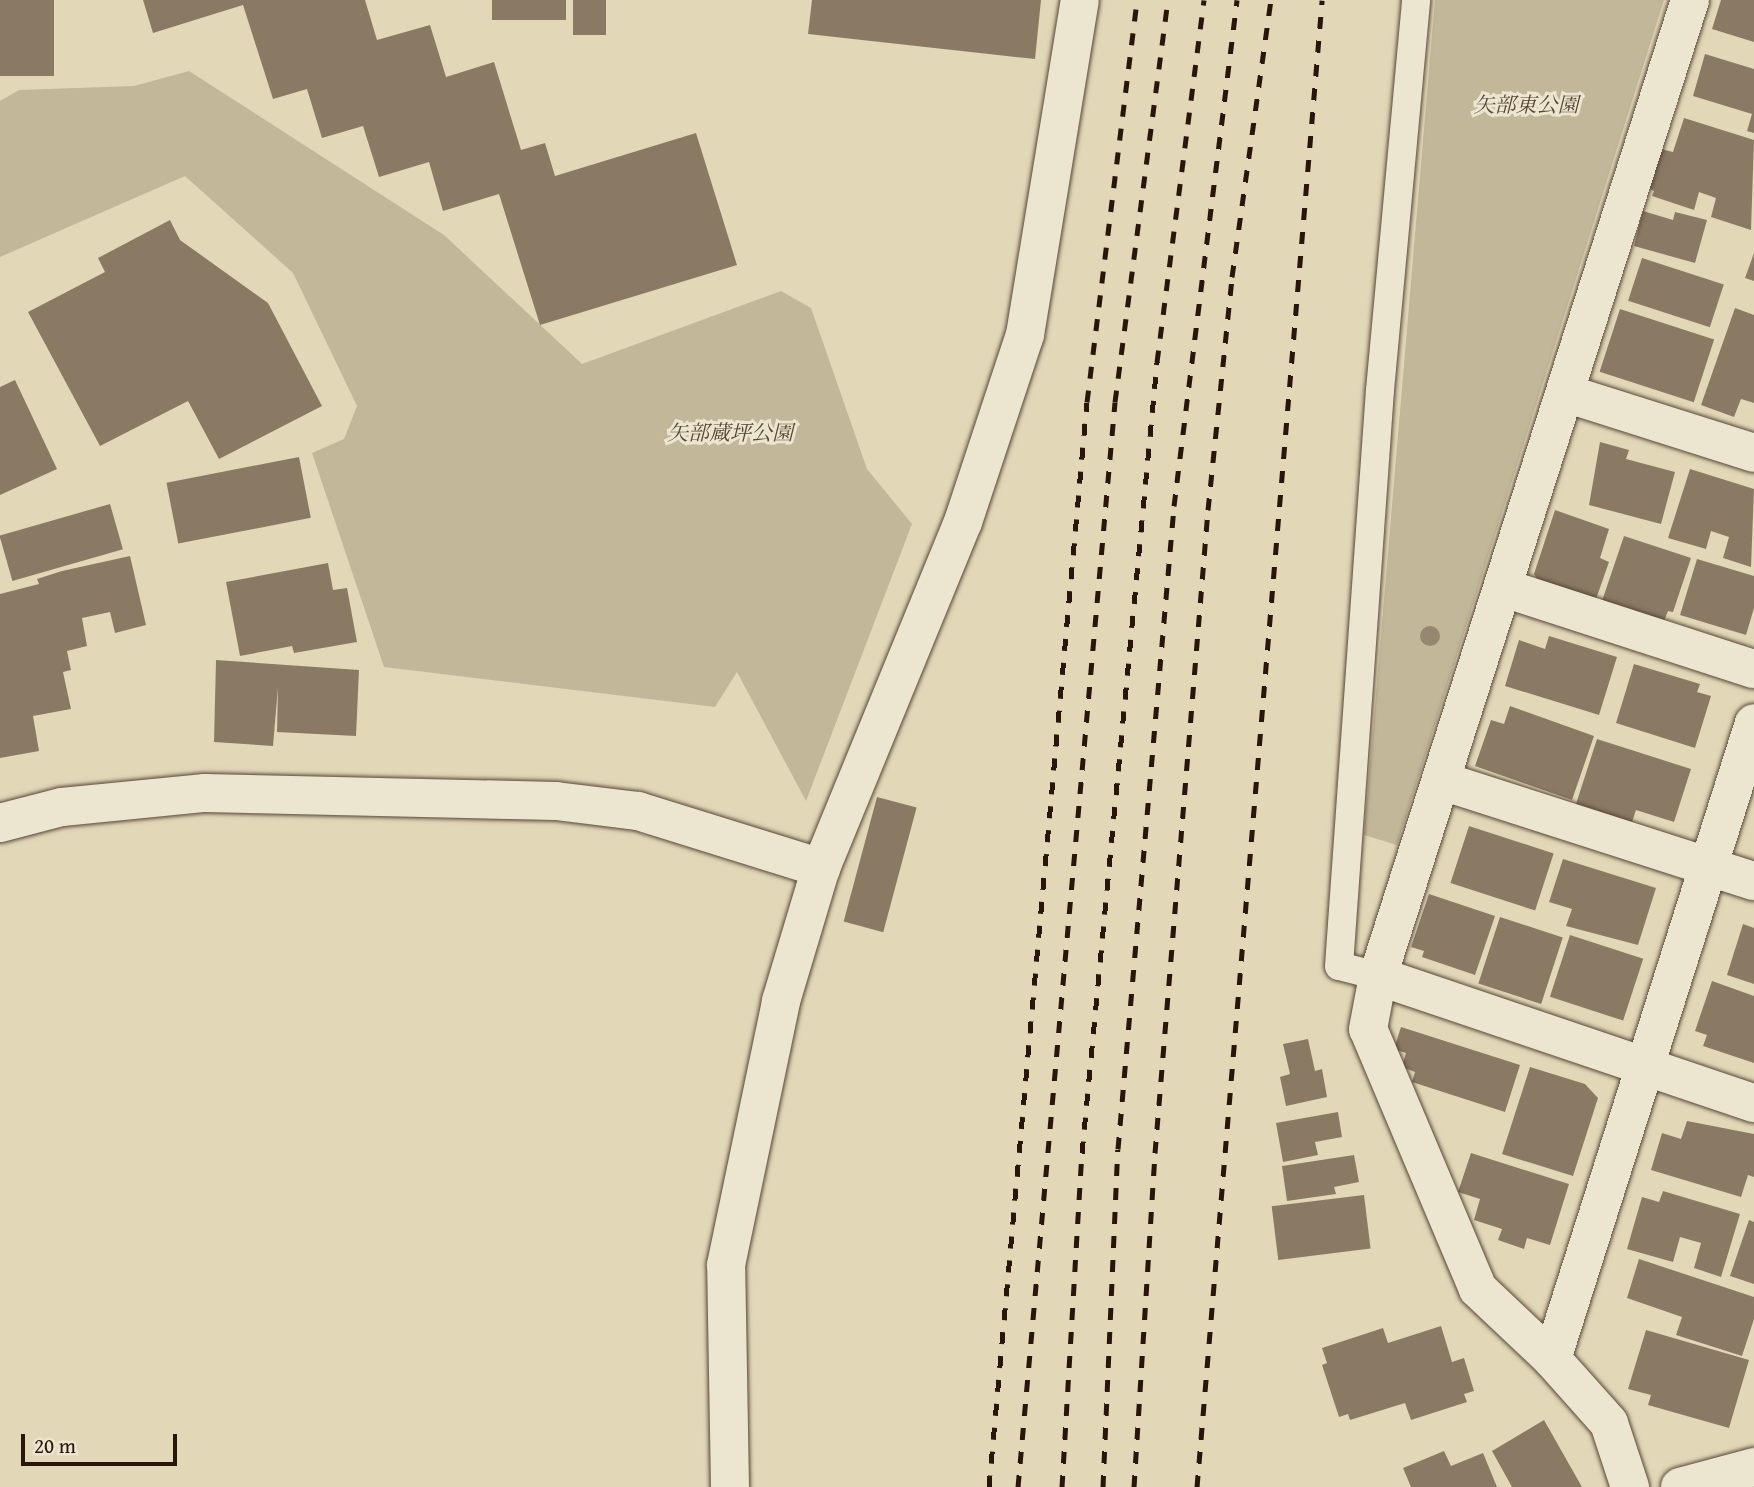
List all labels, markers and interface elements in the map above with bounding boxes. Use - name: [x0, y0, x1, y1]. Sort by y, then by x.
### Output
- park label: 矢部東公園: [1474, 92, 1578, 118]
- park label: 矢部蔵坪公園: [667, 420, 793, 446]
- scale bar: [24, 1420, 180, 1464]
- text: 20 m: [34, 1430, 76, 1461]

